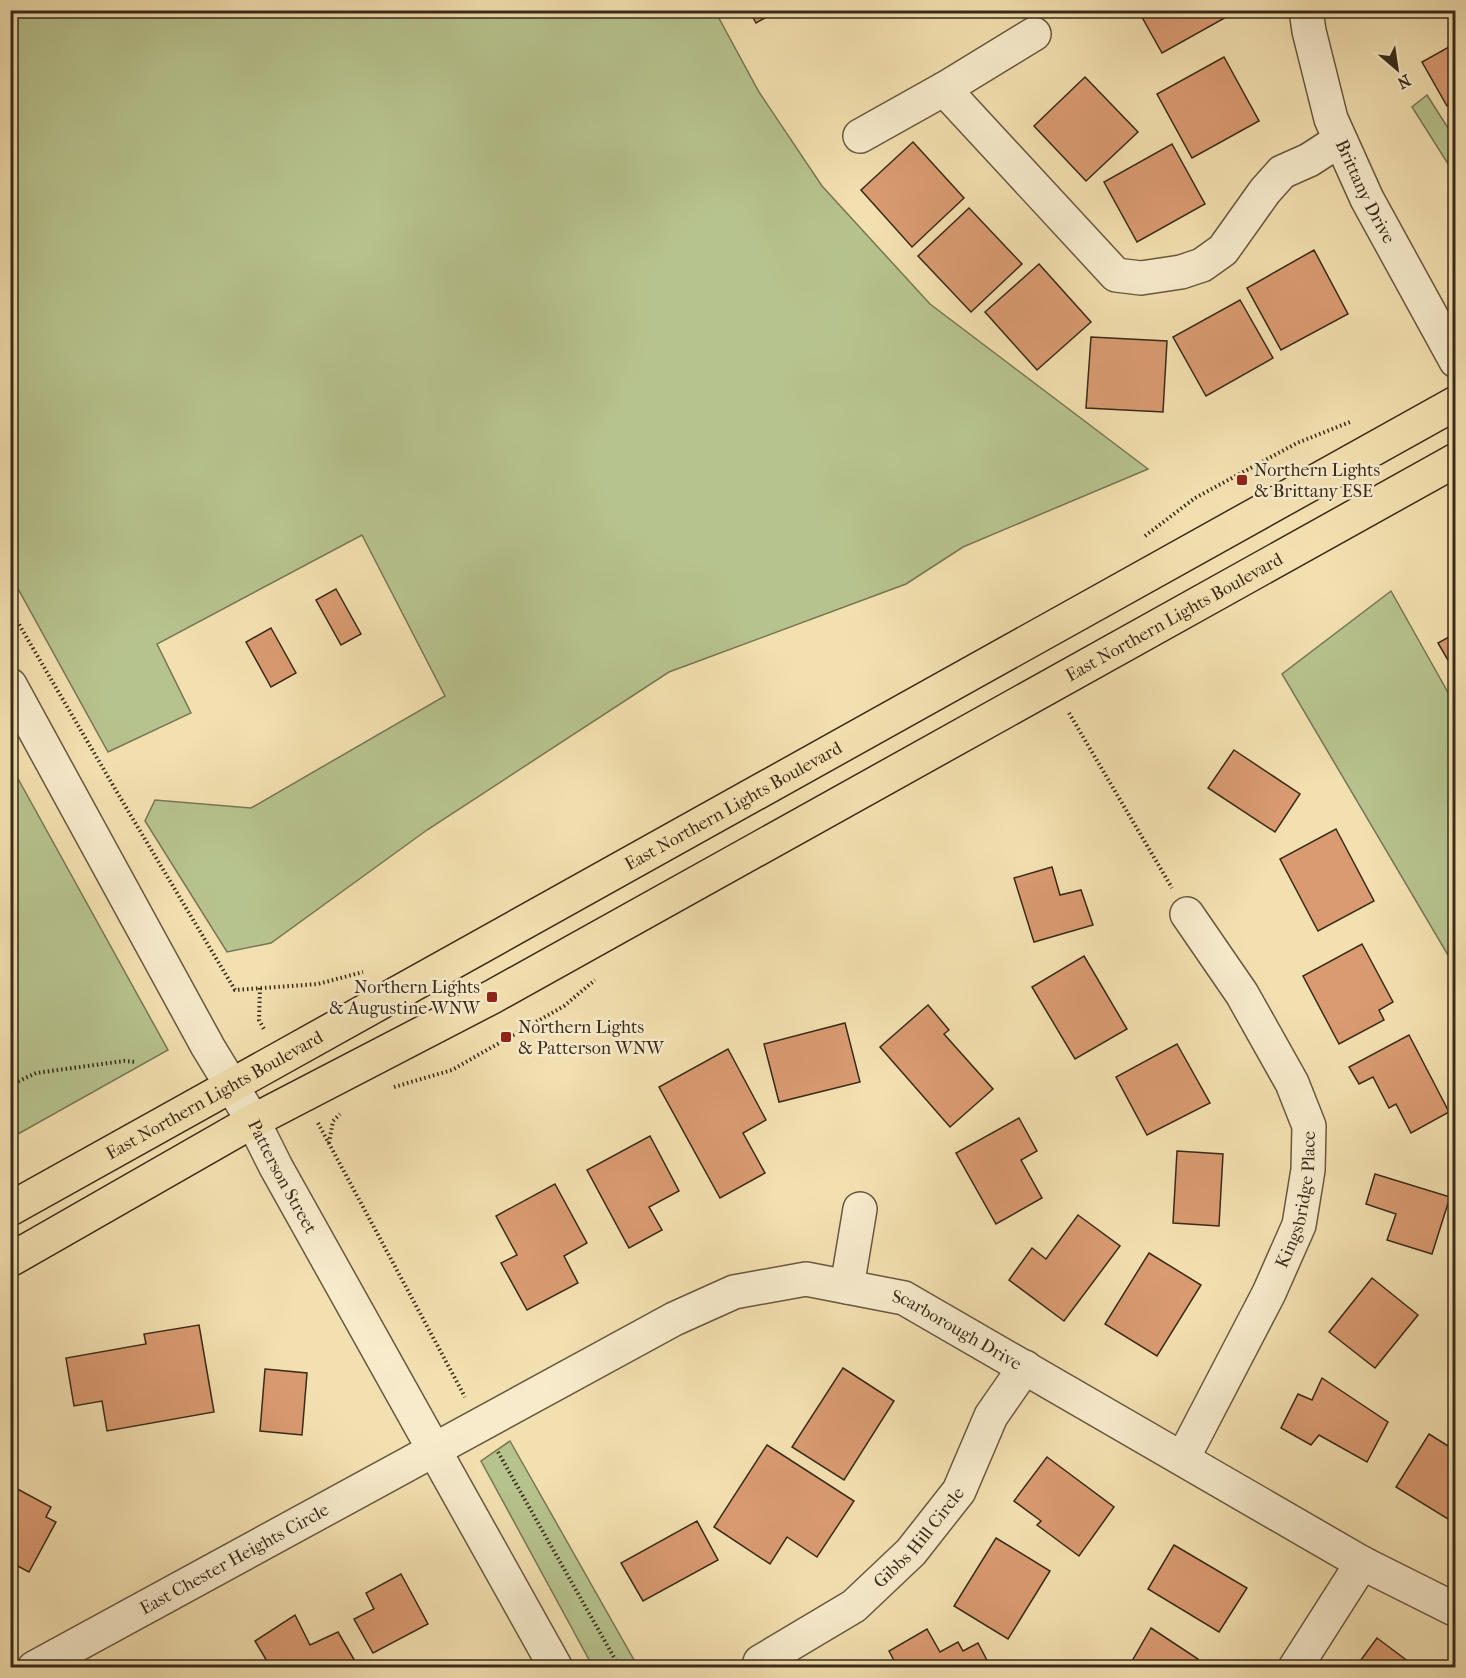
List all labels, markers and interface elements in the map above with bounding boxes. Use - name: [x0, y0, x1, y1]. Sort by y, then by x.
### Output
- north arrow: [1367, 39, 1427, 99]
- text: N: [1393, 70, 1414, 93]
- street label: Brittany Drive: [1331, 136, 1399, 247]
- place label: Northern Lights & Brittany ESE: [1254, 460, 1380, 502]
- marker: Northern Lights & Brittany ESE: [1235, 473, 1249, 487]
- street label: East Northern Lights Boulevard: [1062, 549, 1287, 686]
- street label: East Northern Lights Boulevard: [621, 737, 846, 875]
- place label: Northern Lights & Augustine WNW: [329, 977, 481, 1019]
- marker: Northern Lights & Augustine WNW: [485, 990, 499, 1004]
- place label: Northern Lights & Patterson WNW: [518, 1017, 665, 1059]
- street label: East Northern Lights Boulevard: [102, 1027, 327, 1164]
- marker: Northern Lights & Patterson WNW: [499, 1030, 513, 1044]
- street label: Patterson Street: [243, 1116, 321, 1238]
- street label: Kingsbridge Place: [1271, 1131, 1320, 1271]
- street label: Scarborough Drive: [890, 1286, 1025, 1375]
- street label: Gibbs Hill Circle: [870, 1483, 969, 1593]
- street label: East Chester Heights Circle: [136, 1499, 333, 1619]

